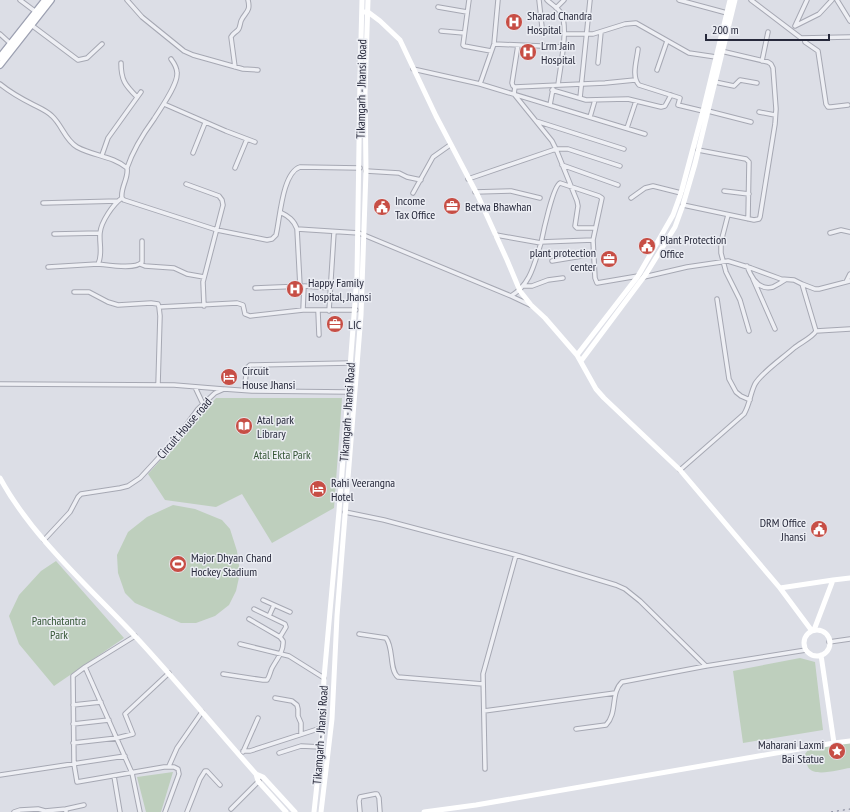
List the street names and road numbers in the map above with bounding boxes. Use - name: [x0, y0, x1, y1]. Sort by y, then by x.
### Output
- street label: Tikamgarh - Jhansi Road: [353, 39, 369, 139]
- street label: Tikamgarh - Jhansi Road: [336, 362, 358, 462]
- street label: Circuit House road: [153, 394, 215, 462]
- street label: Tikamgarh - Jhansi Road: [309, 685, 331, 785]

